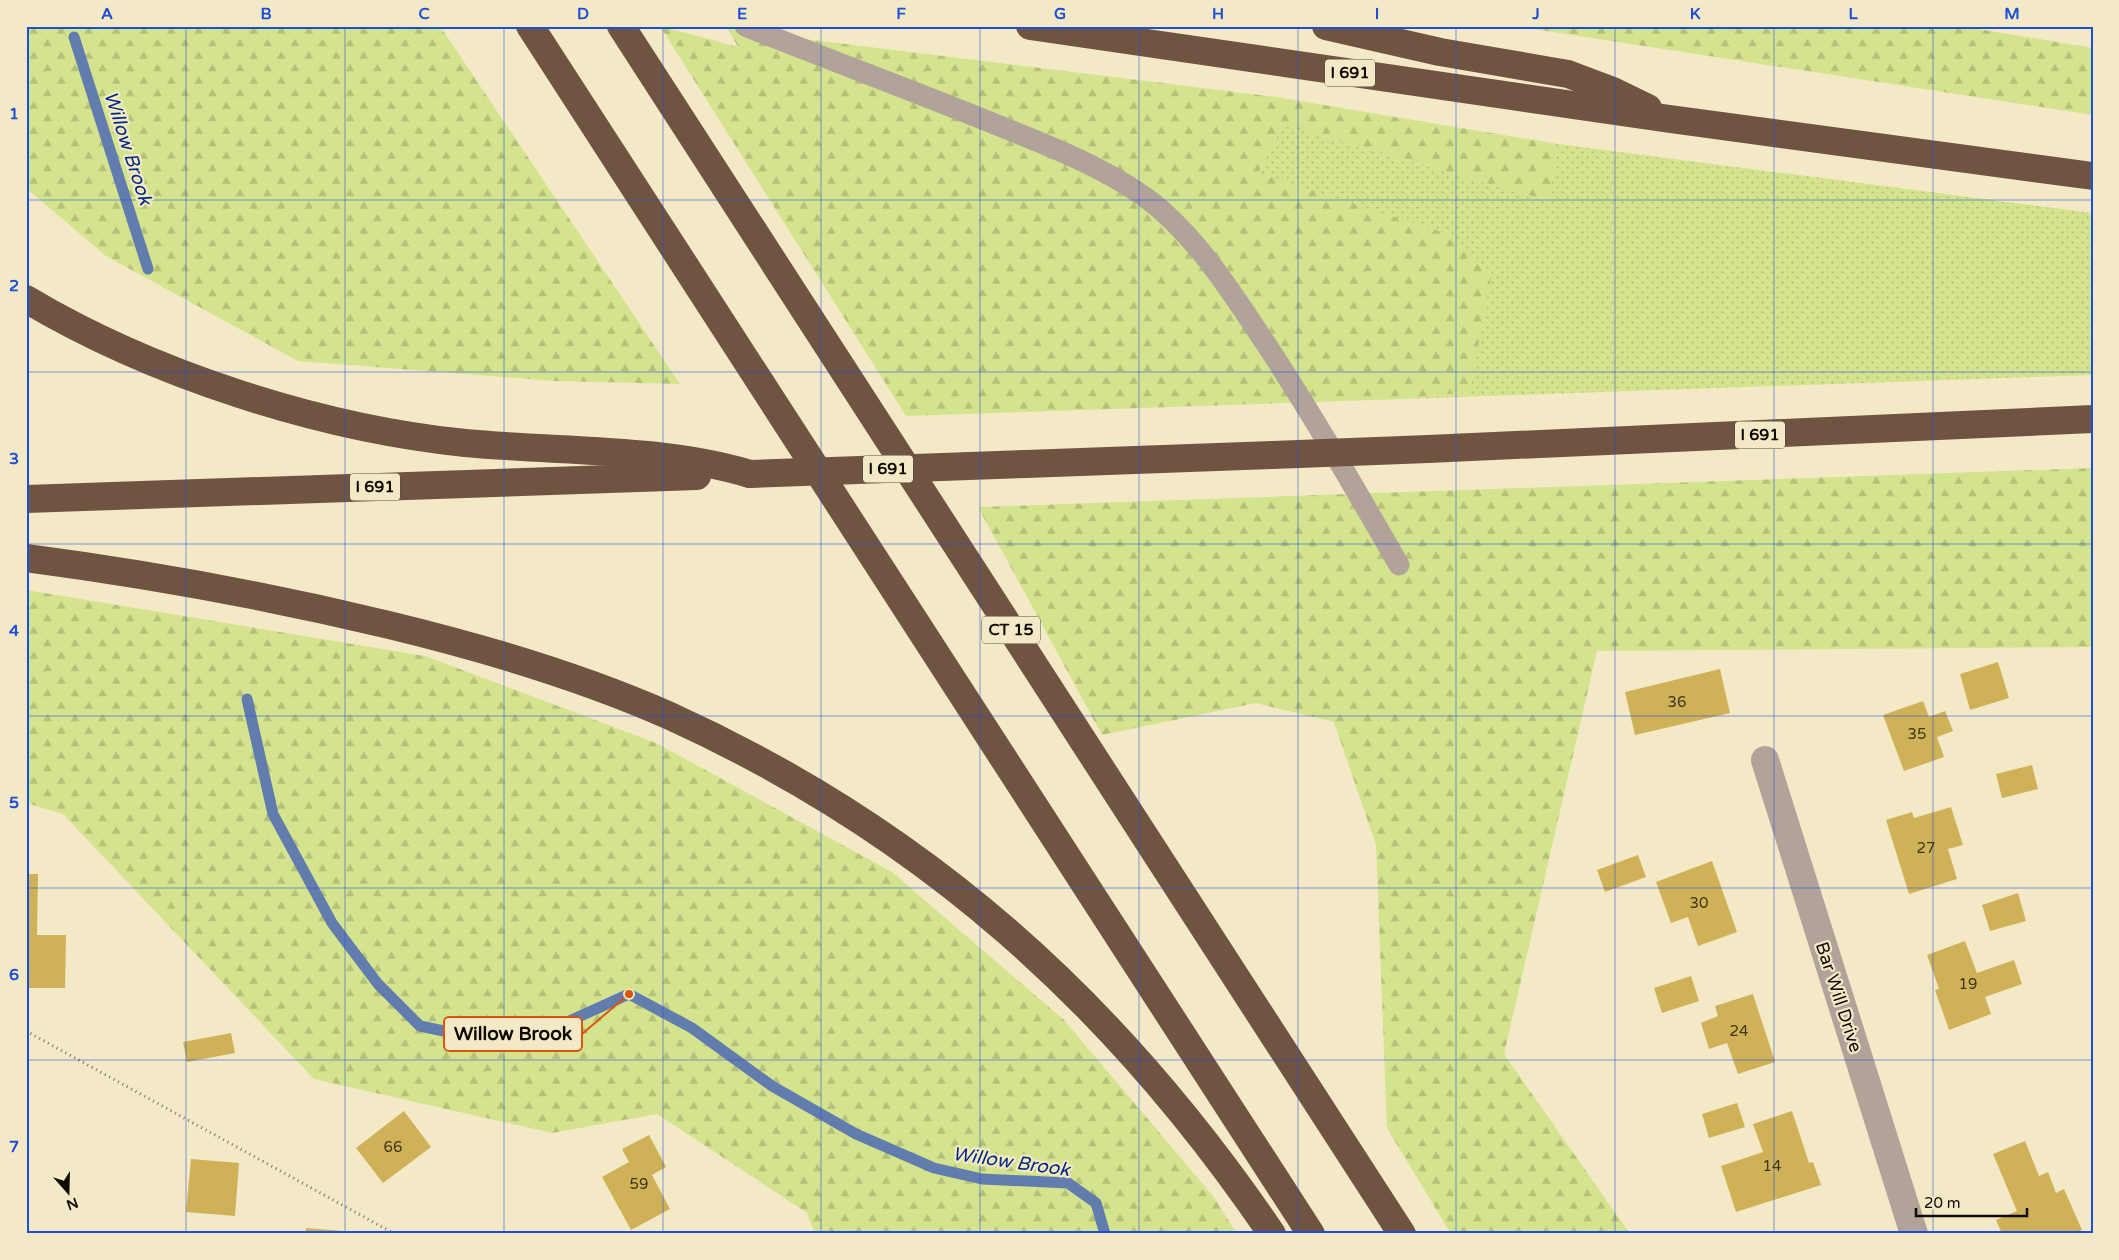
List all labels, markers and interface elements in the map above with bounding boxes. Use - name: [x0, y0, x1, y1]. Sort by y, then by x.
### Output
- text: A: [101, 4, 113, 24]
- text: B: [260, 4, 272, 24]
- text: C: [418, 4, 430, 24]
- text: D: [577, 4, 589, 24]
- text: E: [737, 4, 747, 24]
- text: F: [896, 4, 906, 24]
- text: G: [1054, 4, 1066, 24]
- text: H: [1212, 4, 1224, 24]
- text: I: [1375, 4, 1379, 24]
- text: J: [1531, 4, 1540, 24]
- text: K: [1690, 4, 1701, 24]
- text: L: [1848, 4, 1858, 24]
- text: M: [2004, 4, 2020, 24]
- road number: I 691: [1325, 59, 1375, 86]
- water label: Willow Brook: [99, 88, 157, 209]
- text: 1: [9, 104, 19, 124]
- text: 2: [9, 276, 19, 296]
- road number: I 691: [1735, 422, 1785, 448]
- text: 3: [9, 449, 19, 469]
- road number: I 691: [863, 456, 913, 482]
- road number: I 691: [350, 474, 400, 501]
- road number: CT 15: [982, 616, 1040, 644]
- text: 4: [9, 621, 19, 641]
- house number: 36: [1668, 693, 1686, 711]
- house number: 35: [1908, 725, 1926, 743]
- text: 5: [9, 793, 19, 813]
- house number: 27: [1917, 839, 1935, 857]
- house number: 30: [1690, 894, 1708, 912]
- street label: Bar Will Drive: [1811, 939, 1867, 1055]
- text: 6: [9, 965, 19, 985]
- house number: 19: [1959, 975, 1977, 993]
- callout: Willow Brook: [444, 1017, 582, 1051]
- house number: 24: [1730, 1022, 1748, 1040]
- text: Willow Brook: [454, 1023, 573, 1045]
- text: 7: [9, 1137, 19, 1157]
- house number: 66: [384, 1138, 402, 1156]
- water label: Willow Brook: [951, 1143, 1073, 1181]
- house number: 14: [1763, 1157, 1781, 1175]
- north arrow: [42, 1168, 92, 1218]
- house number: 59: [630, 1175, 648, 1193]
- scale bar: [1916, 1185, 2028, 1217]
- text: N: [64, 1194, 80, 1214]
- text: 20 m: [1924, 1194, 1961, 1212]

